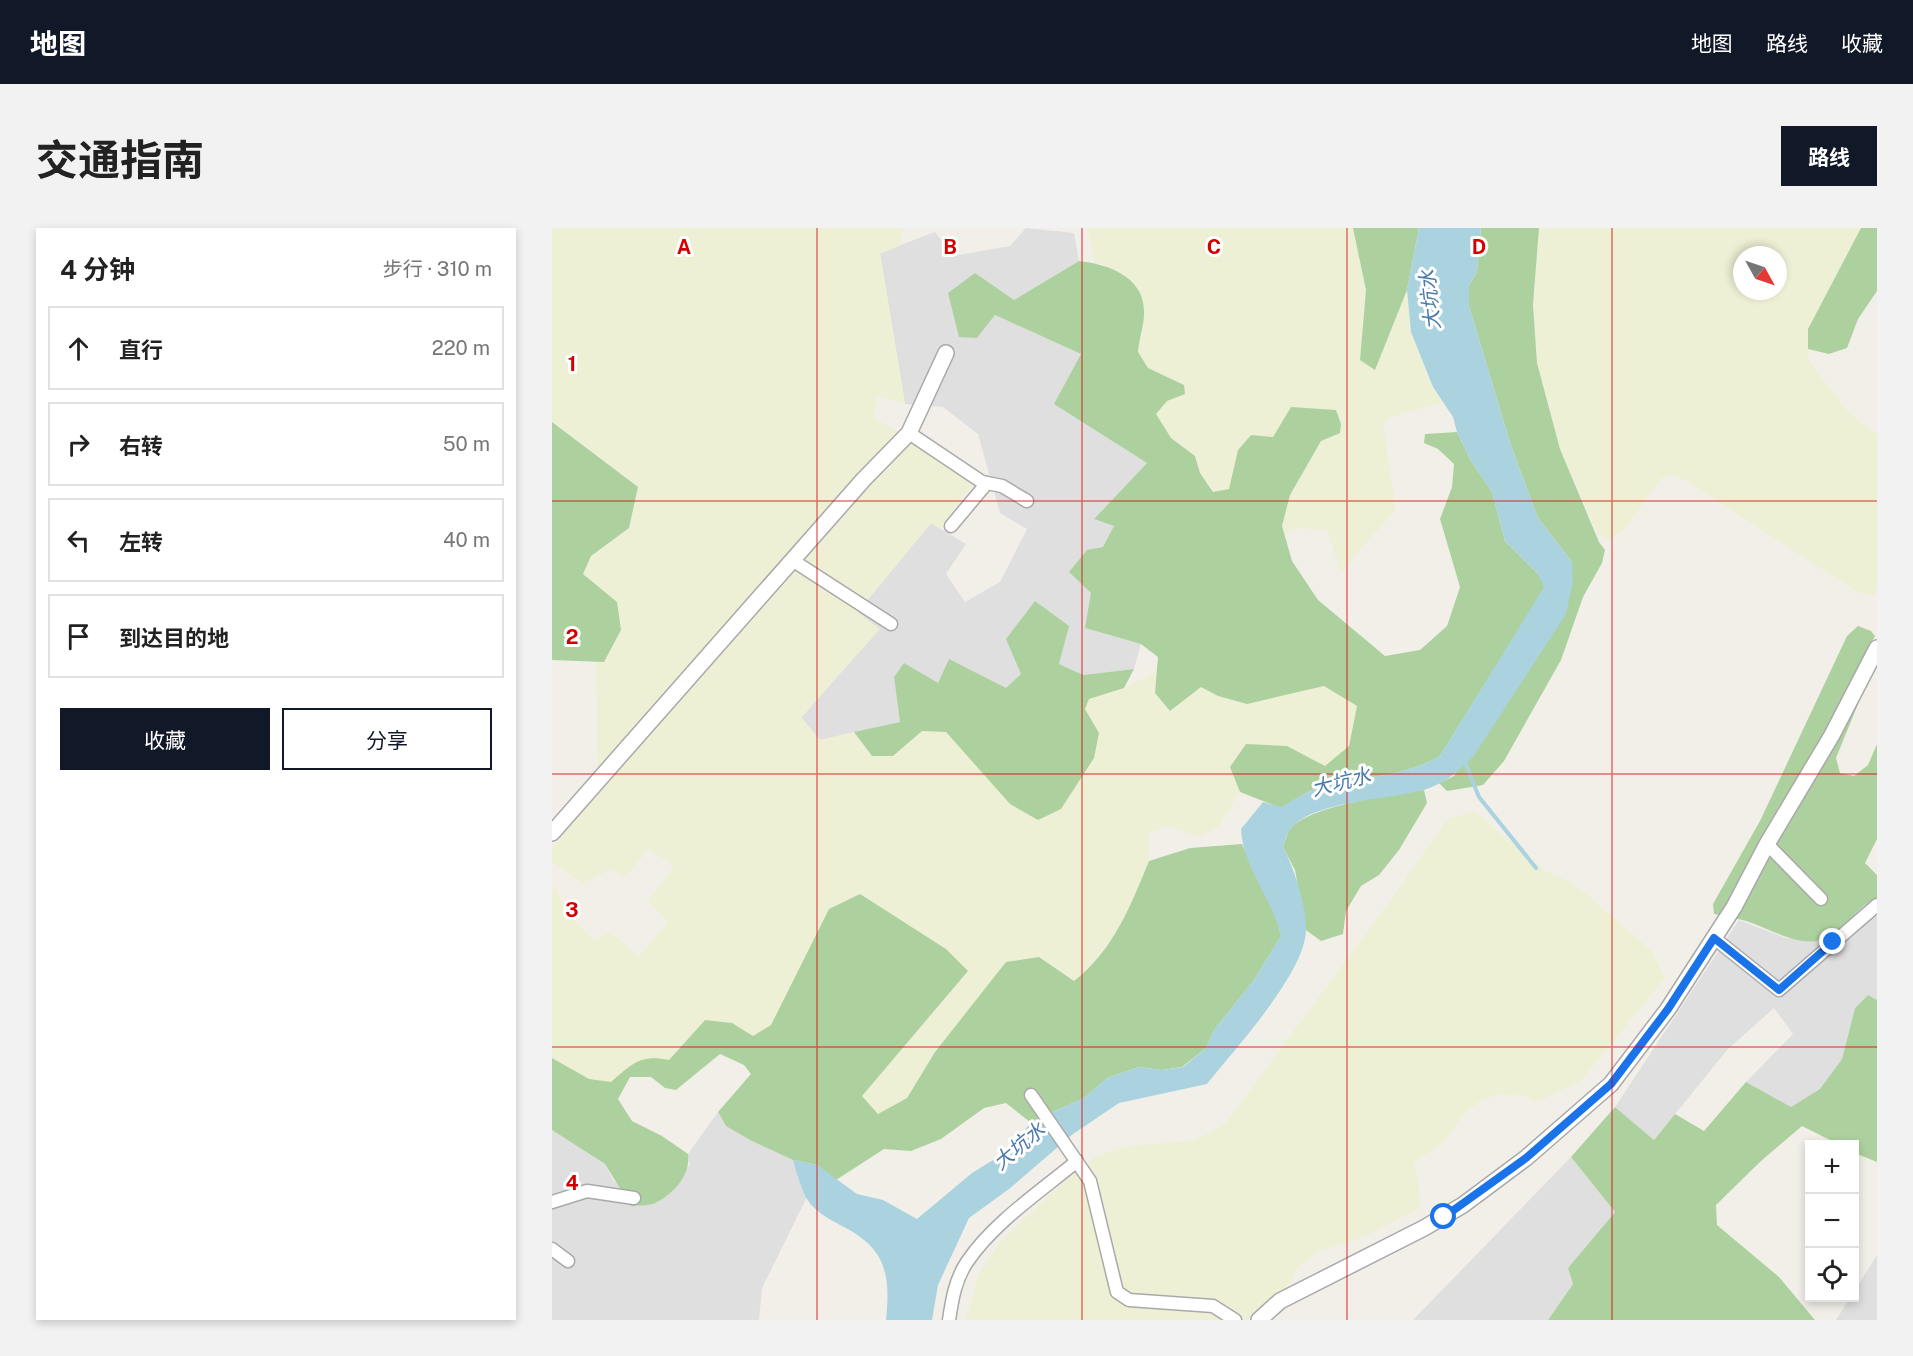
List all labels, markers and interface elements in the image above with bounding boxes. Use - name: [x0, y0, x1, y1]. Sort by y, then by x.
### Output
- text: 地图: [30, 27, 86, 60]
- text: 地图: [1691, 31, 1733, 56]
- text: 路线: [1766, 31, 1808, 56]
- text: 收藏: [1841, 31, 1883, 56]
- button: 路线: [1781, 126, 1877, 186]
- text: 交通指南: [36, 135, 204, 184]
- text: A: [677, 235, 691, 259]
- text: B: [943, 235, 957, 259]
- text: C: [1207, 235, 1221, 259]
- text: D: [1472, 235, 1486, 259]
- north arrow: [1733, 246, 1787, 300]
- text: 4 分钟: [60, 254, 135, 285]
- text: 步行 · 310 m: [383, 257, 492, 281]
- water label: 大坑水: [1415, 268, 1445, 331]
- icon: ahead: [62, 332, 95, 365]
- text: 220 m: [432, 336, 490, 360]
- text: 直行: [119, 337, 163, 363]
- text: 1: [568, 352, 576, 376]
- icon: right: [62, 428, 95, 461]
- text: 50 m: [443, 432, 490, 456]
- text: 右转: [119, 433, 163, 459]
- icon: left: [62, 524, 95, 557]
- text: 40 m: [443, 528, 490, 552]
- text: 左转: [119, 529, 163, 555]
- icon: arrive: [62, 620, 95, 653]
- text: 到达目的地: [119, 625, 229, 651]
- text: 2: [566, 625, 578, 649]
- button: 收藏: [60, 708, 270, 770]
- button: 分享: [282, 708, 492, 770]
- water label: 大坑水: [1309, 763, 1374, 801]
- text: 3: [565, 898, 579, 922]
- route end: [1819, 928, 1845, 954]
- water label: 大坑水: [988, 1117, 1050, 1174]
- map controls: [1805, 1140, 1859, 1302]
- button: +: [1805, 1140, 1859, 1194]
- text: 4: [565, 1171, 579, 1195]
- button: −: [1805, 1194, 1859, 1248]
- route start: [1430, 1203, 1456, 1229]
- button: locate: [1805, 1248, 1859, 1302]

